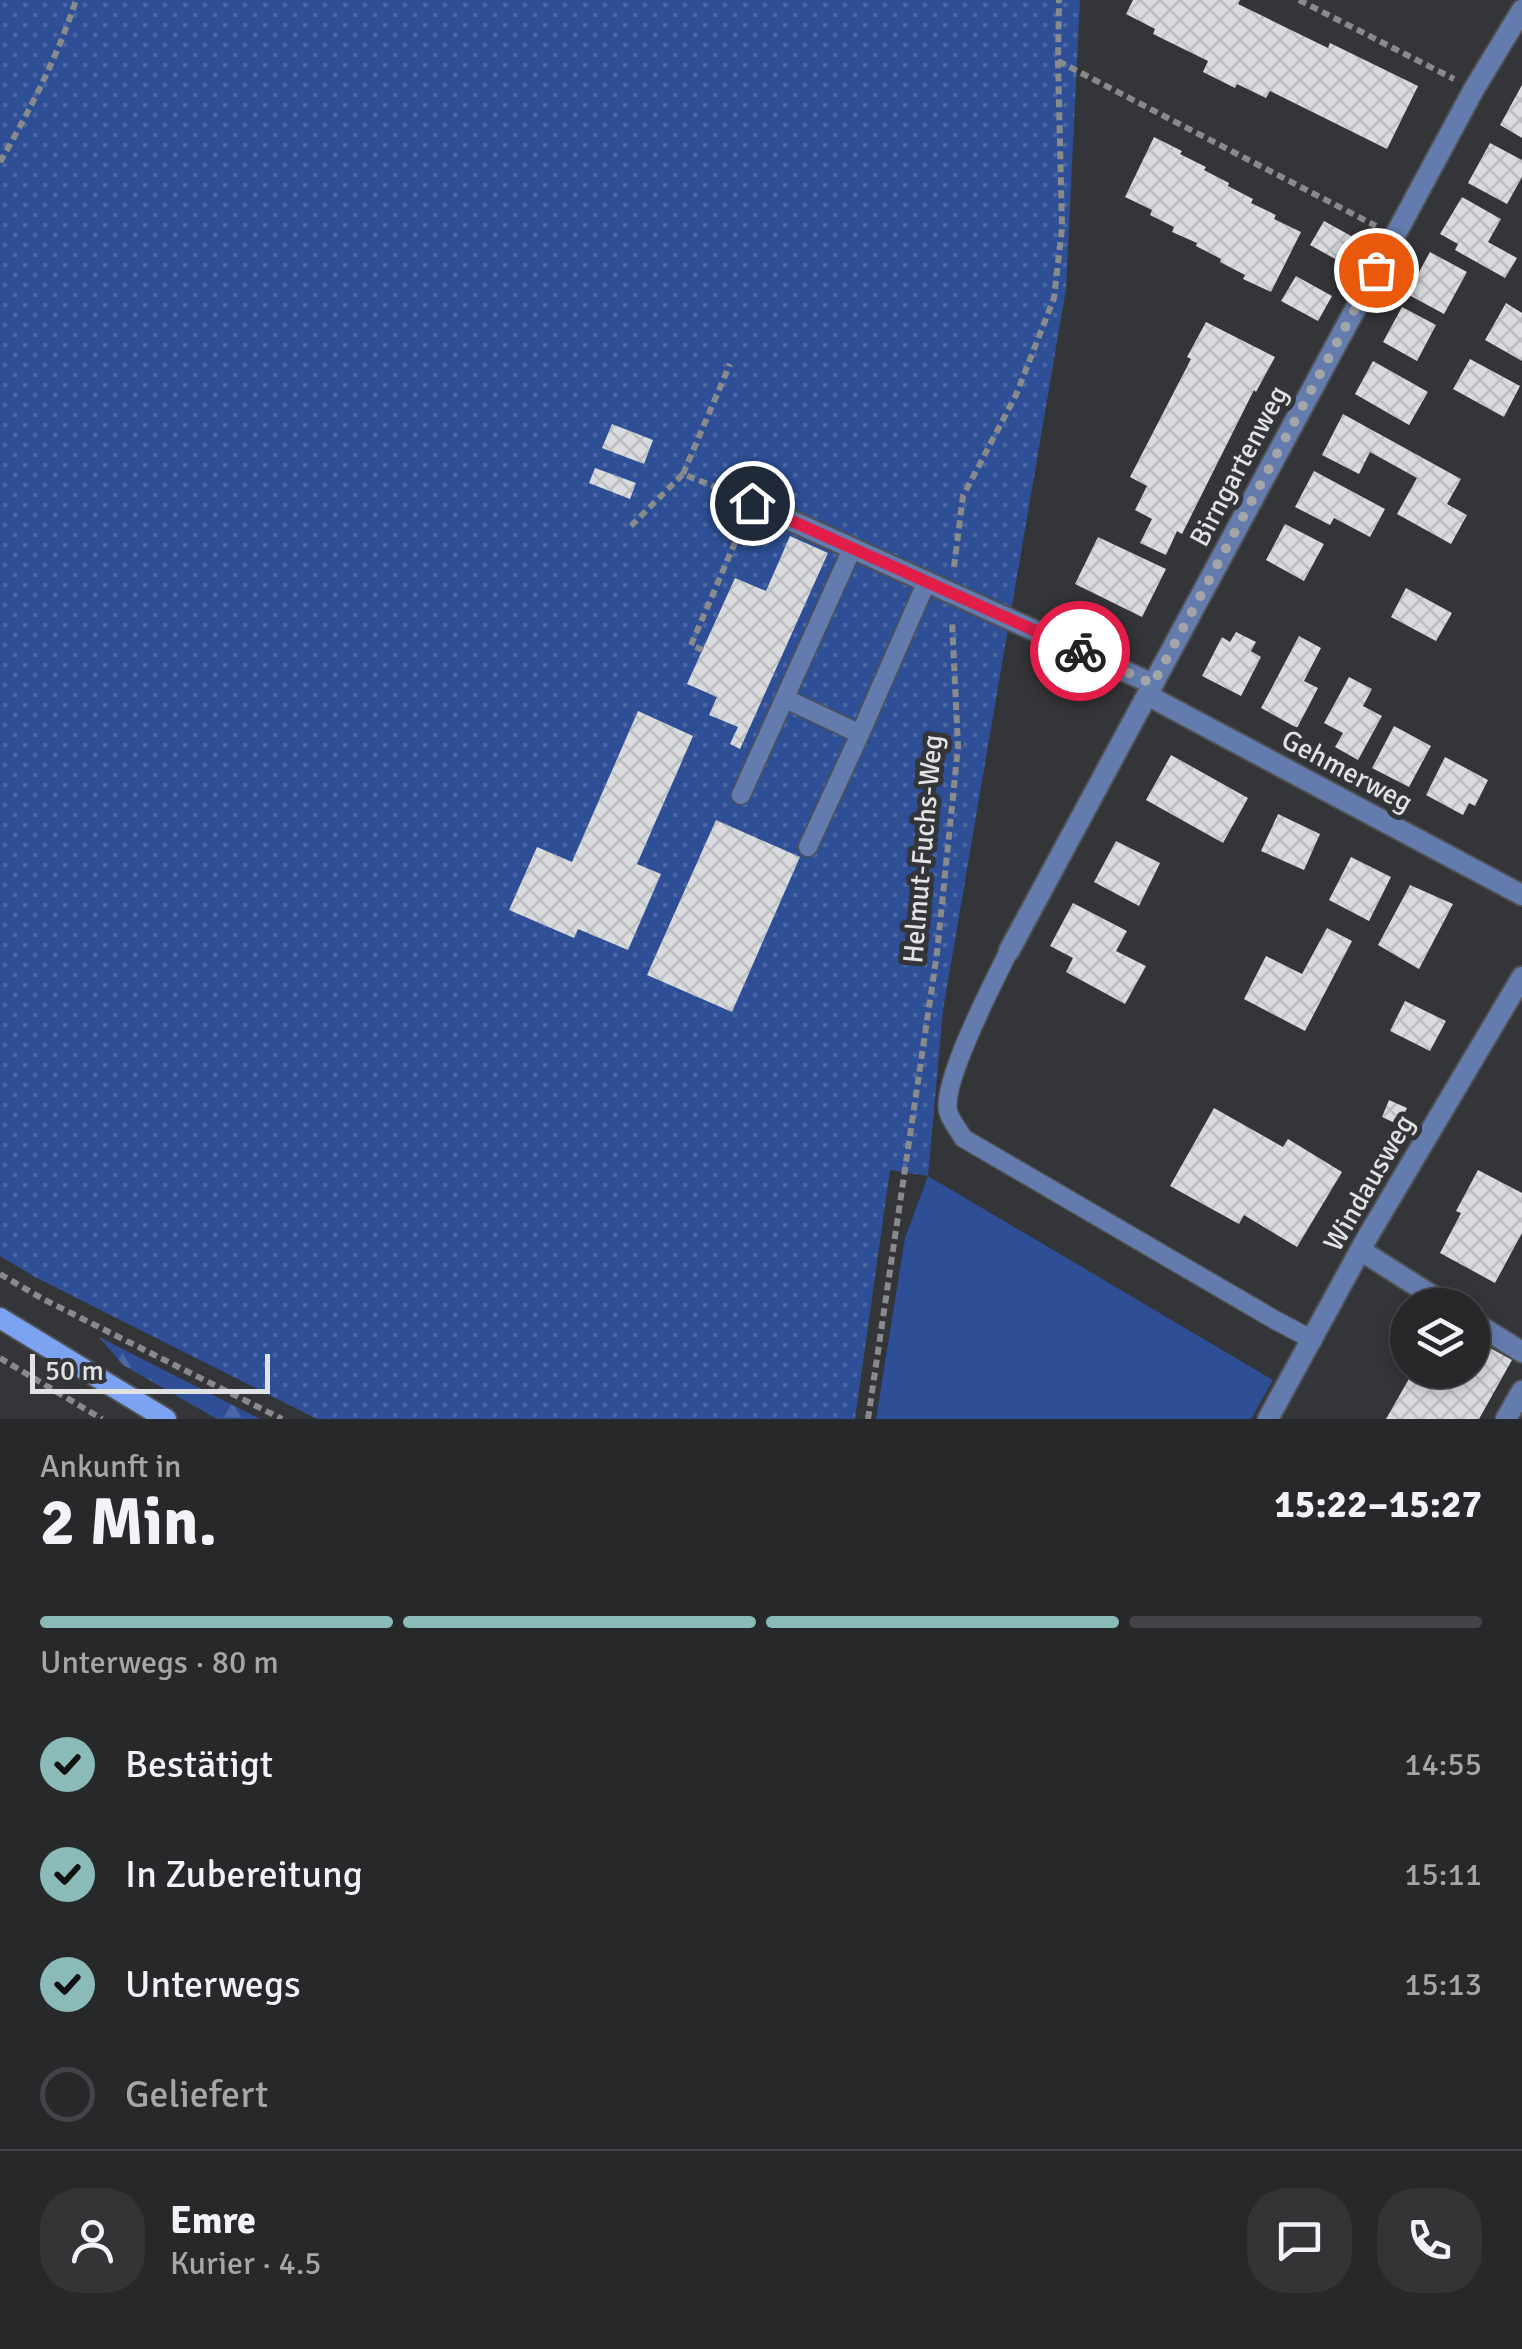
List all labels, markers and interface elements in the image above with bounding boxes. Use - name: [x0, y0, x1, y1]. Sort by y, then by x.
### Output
- pin: [1334, 228, 1419, 313]
- icon: bag: [1349, 243, 1404, 298]
- street label: Birngartenweg: [1182, 380, 1296, 552]
- pin: [710, 461, 795, 546]
- icon: home: [725, 476, 780, 531]
- courier: [1030, 601, 1130, 701]
- icon: bike: [1053, 624, 1108, 679]
- street label: Gehmerweg: [1276, 722, 1418, 820]
- street label: Helmut-Fuchs-Weg: [896, 733, 950, 965]
- street label: Windausweg: [1316, 1109, 1422, 1257]
- map controls: [1390, 1288, 1490, 1388]
- button: layers: [1390, 1288, 1490, 1388]
- scale bar: [30, 1349, 270, 1394]
- text: 50 m: [45, 1354, 104, 1388]
- text: Ankunft in: [40, 1447, 182, 1486]
- text: 15:22–15:27: [1274, 1481, 1482, 1528]
- text: 2 Min.: [40, 1483, 217, 1563]
- text: Unterwegs · 80 m: [40, 1643, 279, 1682]
- icon: check: [40, 1737, 95, 1792]
- text: Bestätigt: [125, 1741, 273, 1788]
- text: 14:55: [1404, 1745, 1482, 1784]
- icon: check: [40, 1847, 95, 1902]
- text: In Zubereitung: [125, 1851, 363, 1898]
- text: 15:11: [1404, 1855, 1482, 1894]
- icon: check: [40, 1957, 95, 2012]
- text: Unterwegs: [125, 1961, 301, 2008]
- text: 15:13: [1404, 1965, 1482, 2004]
- text: Geliefert: [125, 2071, 268, 2118]
- button: person: [40, 2188, 145, 2293]
- button: chat: [1247, 2188, 1352, 2293]
- button: phone: [1377, 2188, 1482, 2293]
- text: Emre: [170, 2197, 256, 2244]
- text: Kurier · 4.5: [170, 2244, 322, 2283]

